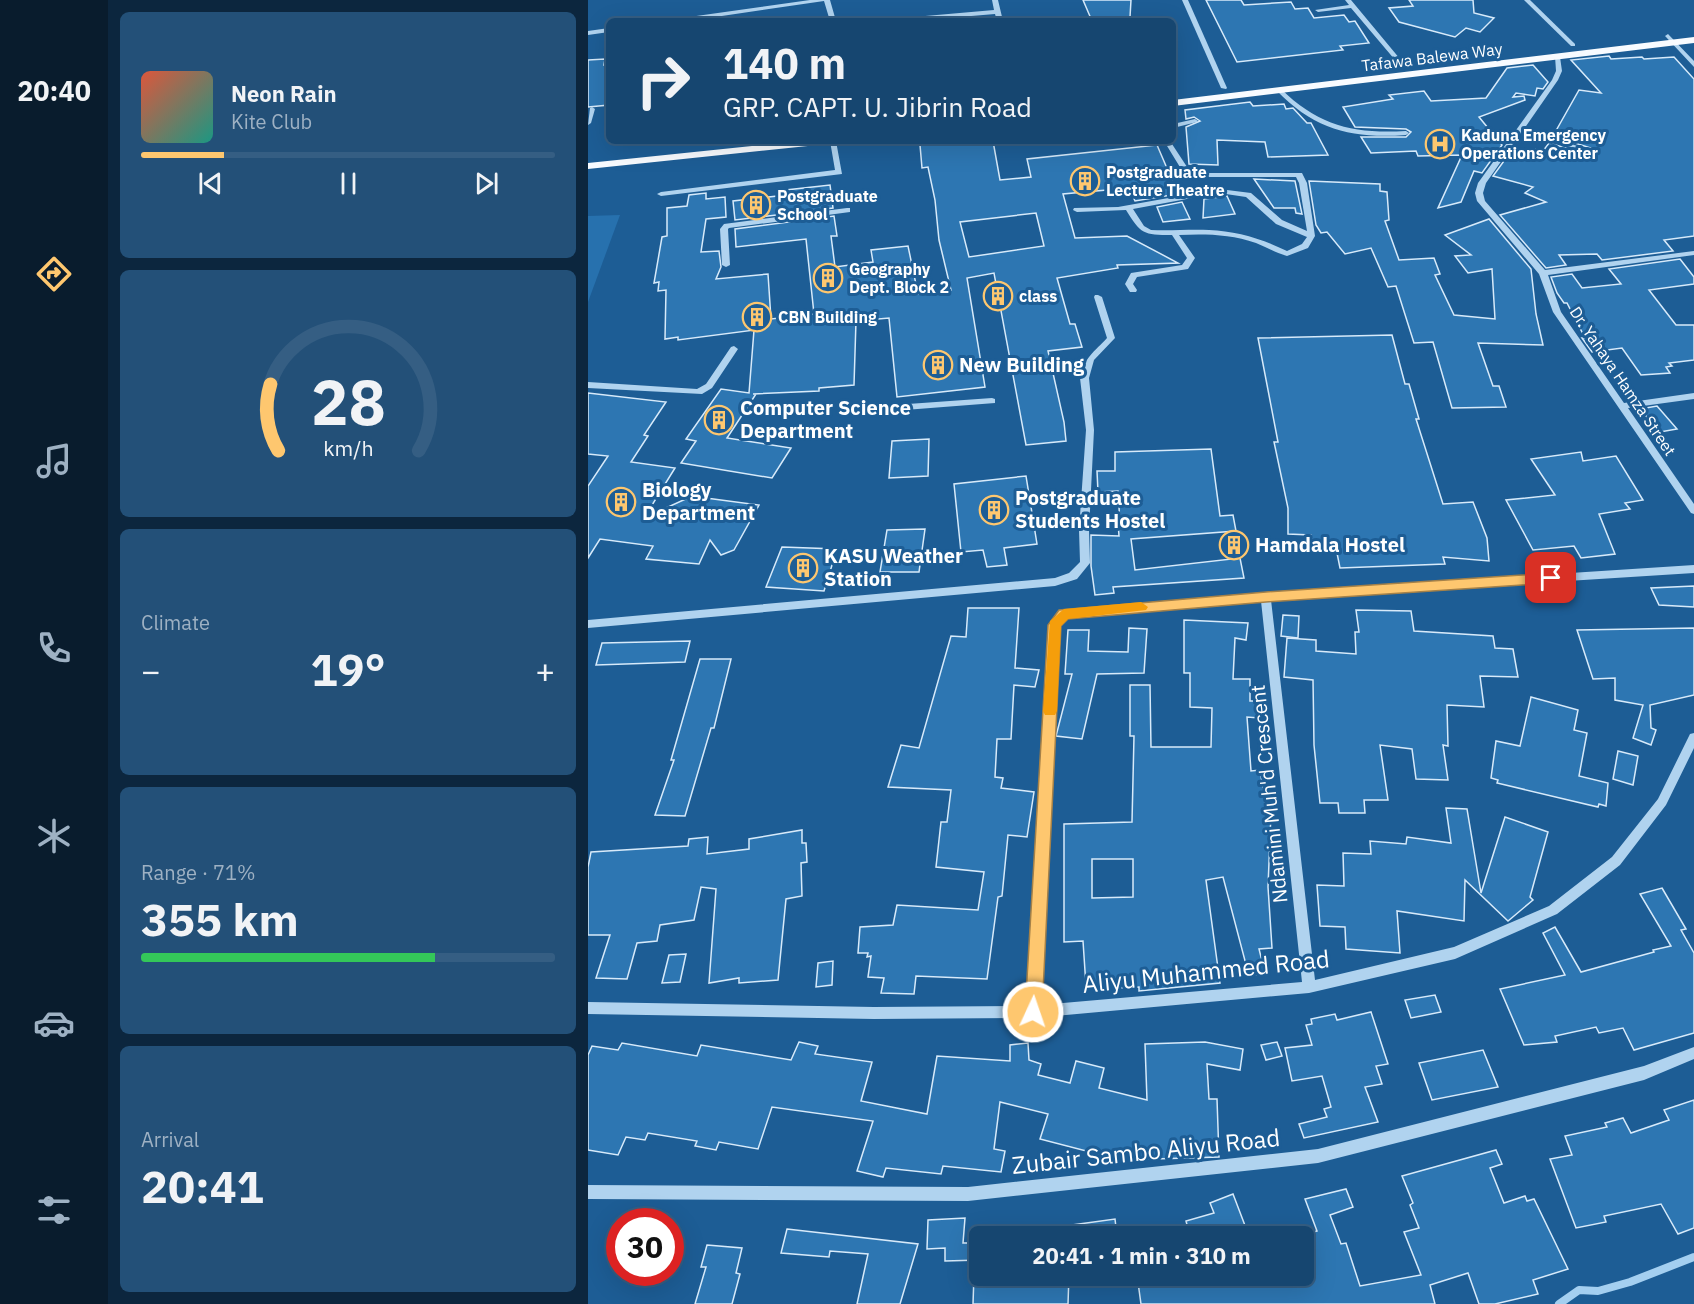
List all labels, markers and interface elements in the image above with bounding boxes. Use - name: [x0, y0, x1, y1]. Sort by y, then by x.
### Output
- text: 140 m: [723, 36, 846, 91]
- street label: Tafawa Balewa Way: [1360, 38, 1504, 76]
- icon: right: [624, 42, 702, 120]
- text: 20:40: [17, 73, 91, 108]
- text: Neon Rain: [231, 79, 337, 108]
- text: GRP. CAPT. U. Jibrin Road: [723, 89, 1032, 124]
- text: Kite Club: [231, 108, 312, 135]
- place label: Kaduna Emergency Operations Center: [1461, 125, 1607, 163]
- hospital icon: Kaduna Emergency Operations Center: [1424, 128, 1456, 160]
- place label: Postgraduate Lecture Theatre: [1106, 162, 1225, 200]
- building icon: Postgraduate Lecture Theatre: [1069, 165, 1101, 197]
- icon: previous: [194, 167, 227, 200]
- icon: pause: [332, 167, 365, 200]
- icon: next: [470, 167, 503, 200]
- place label: Postgraduate School: [777, 186, 878, 224]
- building icon: Postgraduate School: [740, 189, 772, 221]
- icon: directions: [33, 253, 75, 295]
- place label: Geography Dept. Block 2: [849, 259, 949, 297]
- building icon: Geography Dept. Block 2: [812, 262, 844, 294]
- building icon: class: [982, 280, 1014, 312]
- place label: class: [1019, 286, 1057, 306]
- building icon: CBN Building: [741, 301, 773, 333]
- street label: Dr. Yahaya Hamza Street: [1566, 303, 1680, 459]
- place label: CBN Building: [778, 307, 877, 327]
- building icon: New Building: [922, 349, 954, 381]
- place label: New Building: [959, 351, 1085, 378]
- text: 28: [311, 361, 385, 442]
- place label: Computer Science Department: [740, 394, 911, 444]
- building icon: Computer Science Department: [703, 404, 735, 436]
- text: km/h: [323, 434, 373, 462]
- icon: music: [33, 440, 75, 482]
- place label: Biology Department: [642, 476, 755, 526]
- place label: Postgraduate Students Hostel: [1015, 484, 1165, 534]
- building icon: Biology Department: [605, 486, 637, 518]
- building icon: Postgraduate Students Hostel: [978, 494, 1010, 526]
- building icon: Hamdala Hostel: [1218, 529, 1250, 561]
- place label: Hamdala Hostel: [1255, 531, 1405, 558]
- place label: KASU Weather Station: [824, 542, 963, 592]
- building icon: KASU Weather Station: [787, 552, 819, 584]
- pin: [1525, 552, 1576, 603]
- icon: arrive: [1534, 561, 1567, 594]
- text: Climate: [141, 609, 210, 636]
- icon: phone: [33, 627, 75, 669]
- text: 19°: [310, 640, 386, 698]
- text: −: [141, 649, 161, 692]
- text: +: [535, 649, 555, 692]
- street label: Ndamini Muh'd Crescent: [1244, 684, 1293, 904]
- icon: climate: [33, 815, 75, 857]
- text: Range · 71%: [141, 859, 256, 886]
- text: 355 km: [141, 890, 299, 948]
- street label: Aliyu Muhammed Road: [1081, 942, 1331, 1000]
- position arrow: [1001, 980, 1065, 1044]
- icon: car: [33, 1002, 75, 1044]
- street label: Zubair Sambo Aliyu Road: [1010, 1121, 1282, 1181]
- text: Arrival: [141, 1126, 199, 1153]
- text: 20:41: [141, 1157, 264, 1215]
- icon: filters: [33, 1189, 75, 1231]
- speed limit sign: 30: [606, 1208, 684, 1286]
- text: 20:41 · 1 min · 310 m: [1032, 1241, 1251, 1270]

